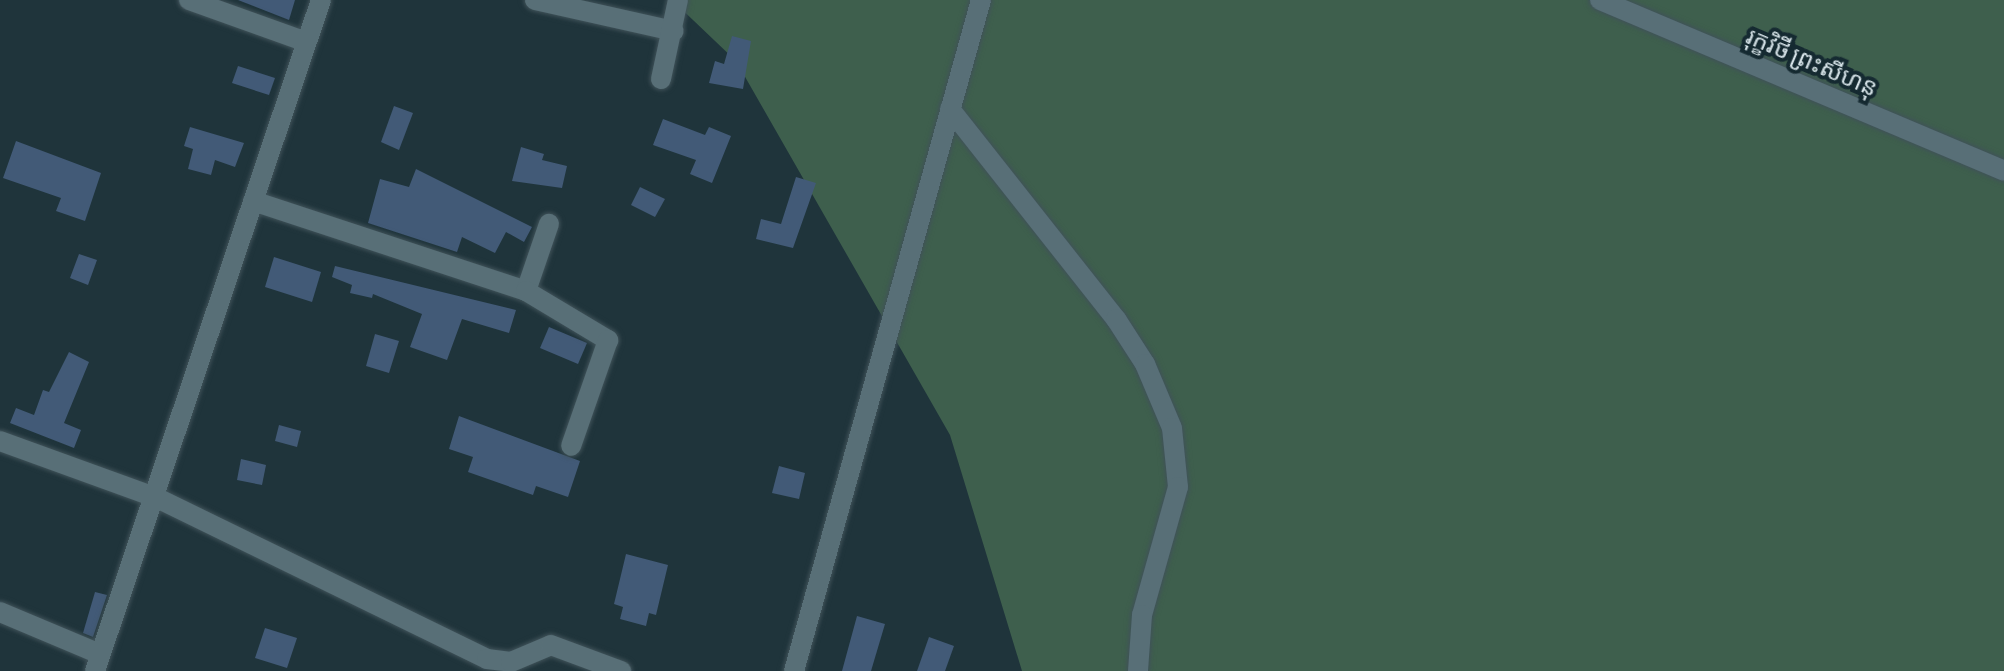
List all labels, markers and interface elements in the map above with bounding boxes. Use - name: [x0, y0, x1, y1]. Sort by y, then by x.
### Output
- street label: រុក្ខវិថី ព្រះសីហនុ: [1742, 21, 1882, 103]

